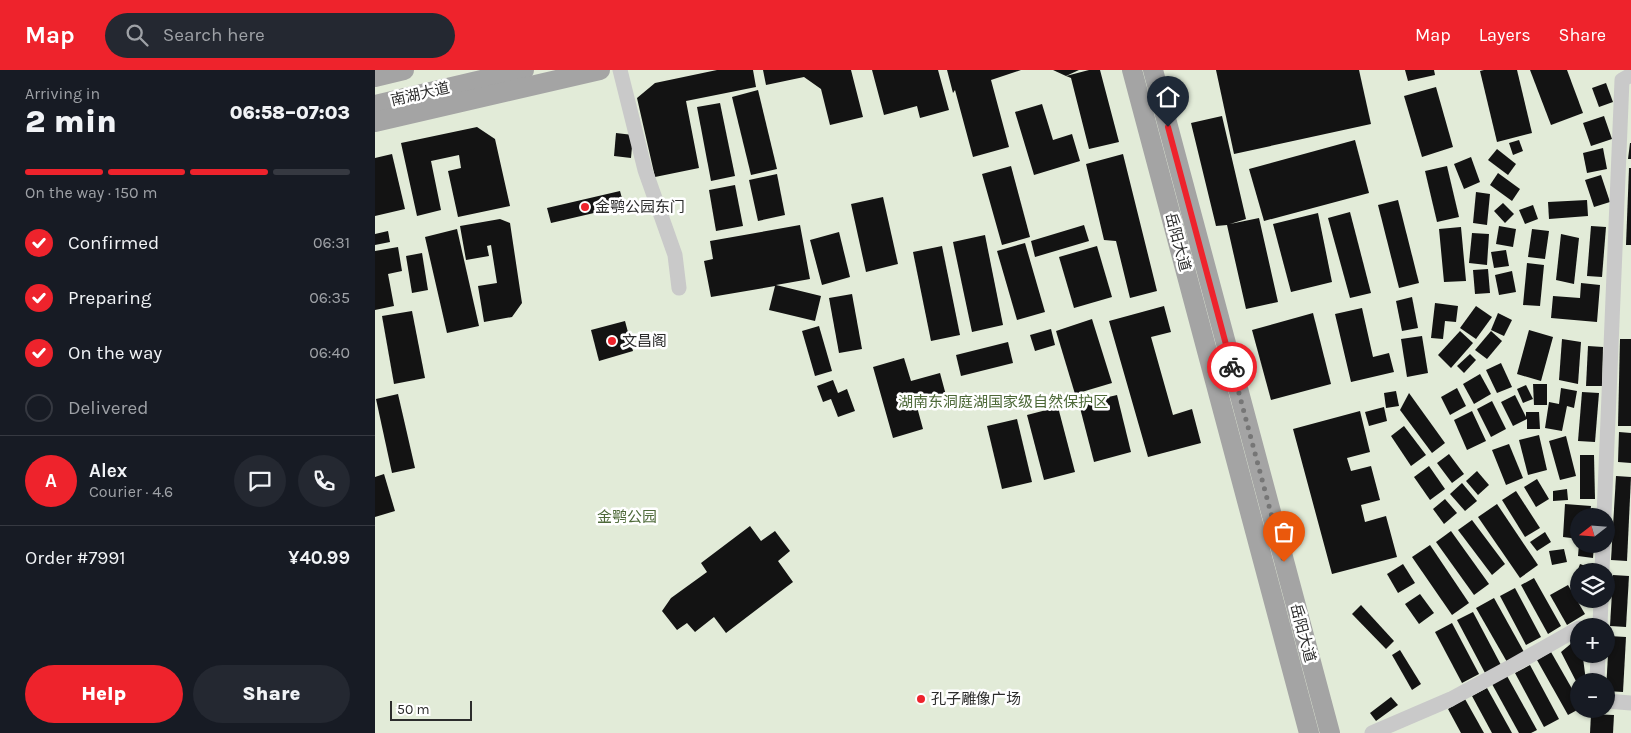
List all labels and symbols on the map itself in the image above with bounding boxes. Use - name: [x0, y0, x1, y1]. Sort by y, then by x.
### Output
- pin: [1147, 76, 1189, 127]
- street label: 南湖大道: [389, 78, 451, 110]
- place label: 金鹗公园东门: [595, 198, 685, 216]
- marker: 金鹗公园东门: [579, 201, 591, 213]
- street label: 岳阳大道: [1162, 211, 1194, 273]
- place label: 文昌阁: [622, 332, 667, 350]
- marker: 文昌阁: [606, 335, 618, 347]
- courier: [1207, 342, 1257, 392]
- park label: 湖南东洞庭湖国家级自然保护区: [898, 393, 1108, 411]
- park label: 金鹗公园: [597, 508, 657, 526]
- north arrow: [1570, 508, 1615, 552]
- pin: [1263, 511, 1305, 562]
- street label: 岳阳大道: [1287, 602, 1319, 664]
- place label: 孔子雕像广场: [931, 690, 1021, 708]
- marker: 孔子雕像广场: [915, 693, 927, 705]
- scale bar: [390, 698, 473, 721]

